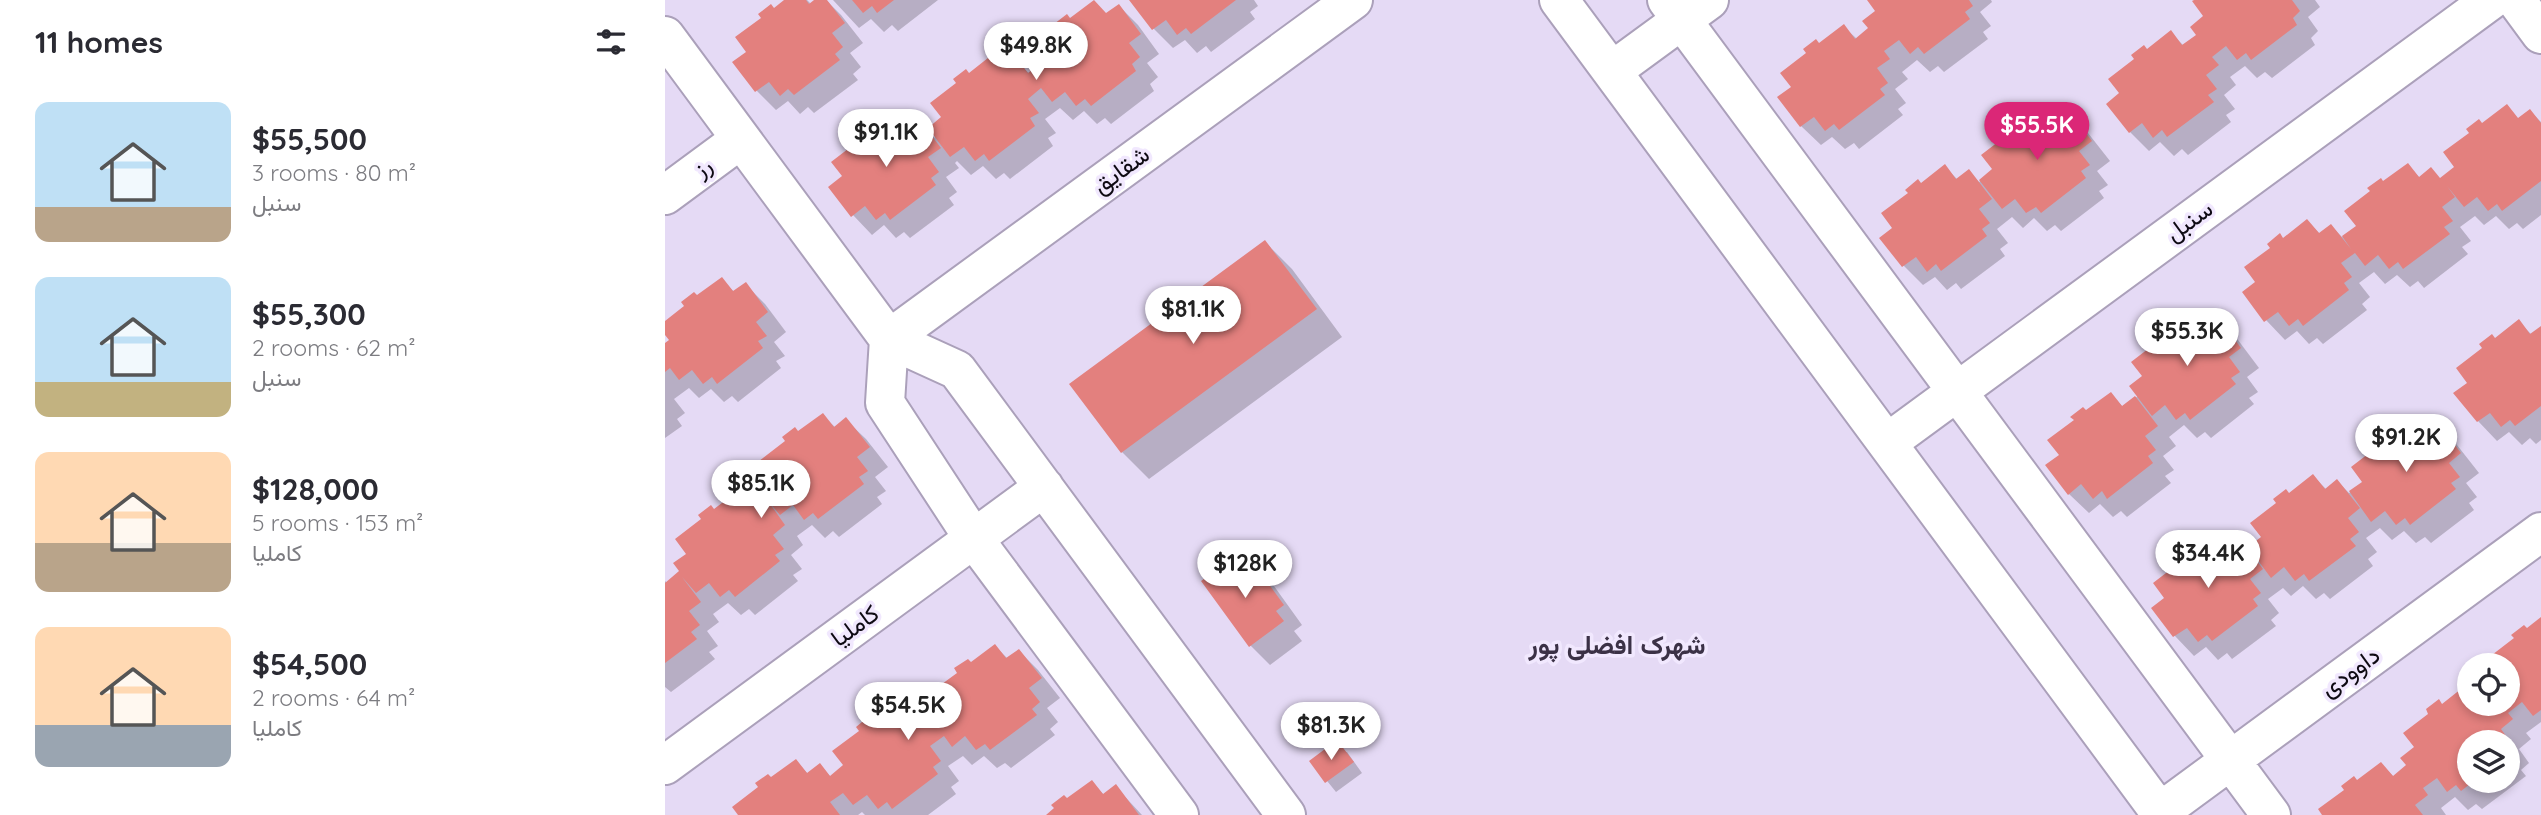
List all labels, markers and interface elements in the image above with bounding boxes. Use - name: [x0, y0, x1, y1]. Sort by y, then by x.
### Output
- pin: $49.8K: [979, 22, 1093, 82]
- text: 11 homes: [35, 23, 163, 61]
- icon: filters: [592, 23, 630, 61]
- text: $49.8K: [1000, 30, 1072, 59]
- pin: $55.5K: [1980, 102, 2094, 162]
- pin: $91.1K: [829, 110, 943, 169]
- text: $55.5K: [2000, 110, 2074, 139]
- text: $91.1K: [854, 117, 918, 146]
- text: $55,500: [252, 120, 367, 158]
- icon: home: [91, 130, 175, 214]
- street label: شقایق: [1086, 138, 1155, 200]
- street label: رز: [686, 149, 718, 184]
- text: 3 rooms · 80 m²: [252, 158, 416, 187]
- text: سنبل: [252, 188, 301, 217]
- street label: سنبل: [2159, 193, 2218, 247]
- pin: $81.1K: [1136, 286, 1250, 346]
- text: $81.1K: [1161, 294, 1225, 323]
- text: $55,300: [252, 295, 366, 333]
- icon: home: [91, 305, 175, 389]
- pin: $55.3K: [2130, 308, 2244, 368]
- text: $55.3K: [2151, 316, 2223, 345]
- text: 2 rooms · 62 m²: [252, 333, 416, 362]
- text: سنبل: [252, 363, 301, 392]
- pin: $91.2K: [2349, 414, 2463, 474]
- text: $91.2K: [2371, 422, 2441, 451]
- pin: $85.1K: [704, 461, 818, 520]
- text: $85.1K: [727, 468, 795, 497]
- text: $128,000: [252, 470, 379, 508]
- icon: home: [91, 480, 175, 564]
- text: 5 rooms · 153 m²: [252, 508, 423, 537]
- pin: $34.4K: [2151, 530, 2265, 590]
- text: کاملیا: [252, 538, 302, 567]
- text: $34.4K: [2171, 538, 2245, 567]
- pin: $128K: [1196, 540, 1294, 600]
- text: $128K: [1213, 548, 1277, 577]
- street label: کاملیا: [824, 598, 884, 653]
- district label: شهرک افضلی ‌پور: [1528, 628, 1705, 663]
- street label: داوودی: [2314, 639, 2386, 704]
- text: $54,500: [252, 645, 367, 683]
- map controls: [2457, 653, 2520, 793]
- button: locate: [2457, 653, 2520, 716]
- icon: home: [91, 655, 175, 739]
- pin: $54.5K: [851, 682, 965, 742]
- text: 2 rooms · 64 m²: [252, 683, 415, 712]
- text: $54.5K: [871, 690, 945, 719]
- pin: $81.3K: [1274, 702, 1388, 762]
- text: $81.3K: [1297, 710, 1365, 739]
- text: کاملیا: [252, 713, 302, 742]
- button: layers: [2457, 730, 2520, 793]

